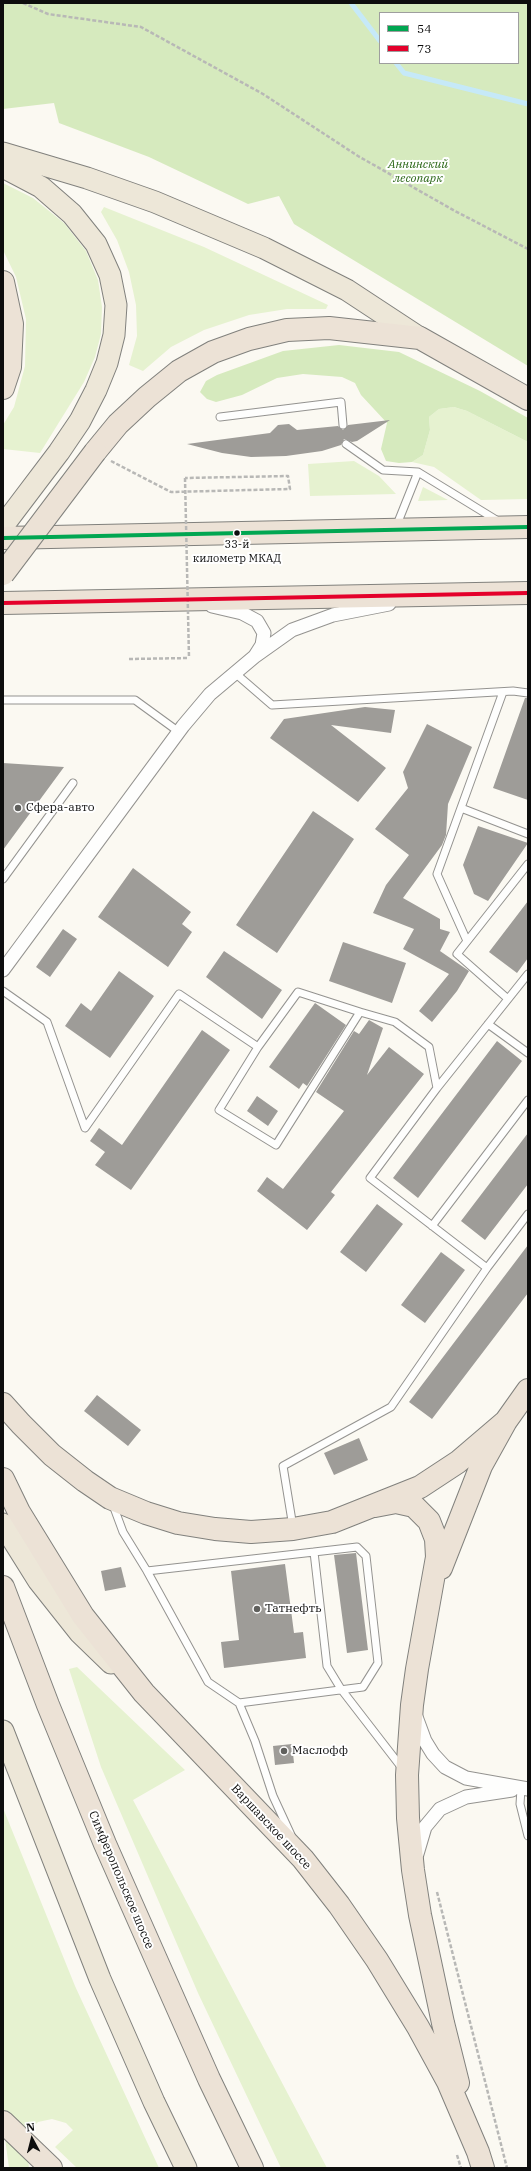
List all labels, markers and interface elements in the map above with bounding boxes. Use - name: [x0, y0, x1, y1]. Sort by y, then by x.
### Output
- legend: [379, 12, 519, 64]
- text: 54: [417, 21, 431, 36]
- text: 73: [417, 41, 431, 56]
- park label: Аннинский лесопарк: [388, 158, 448, 186]
- marker: 33-й километр МКАД: [232, 528, 242, 538]
- place label: 33-й километр МКАД: [193, 538, 281, 564]
- place label: Сфера-авто: [26, 801, 95, 815]
- marker: Сфера-авто: [13, 803, 23, 813]
- place label: Татнефть: [265, 1602, 321, 1616]
- marker: Татнефть: [252, 1604, 262, 1614]
- place label: Маслофф: [292, 1744, 348, 1758]
- marker: Маслофф: [279, 1746, 289, 1756]
- street label: Варшавское шоссе: [228, 1782, 314, 1872]
- street label: Симферопольское шоссе: [85, 1809, 157, 1951]
- north arrow: [12, 2119, 52, 2159]
- text: N: [25, 2120, 36, 2135]

